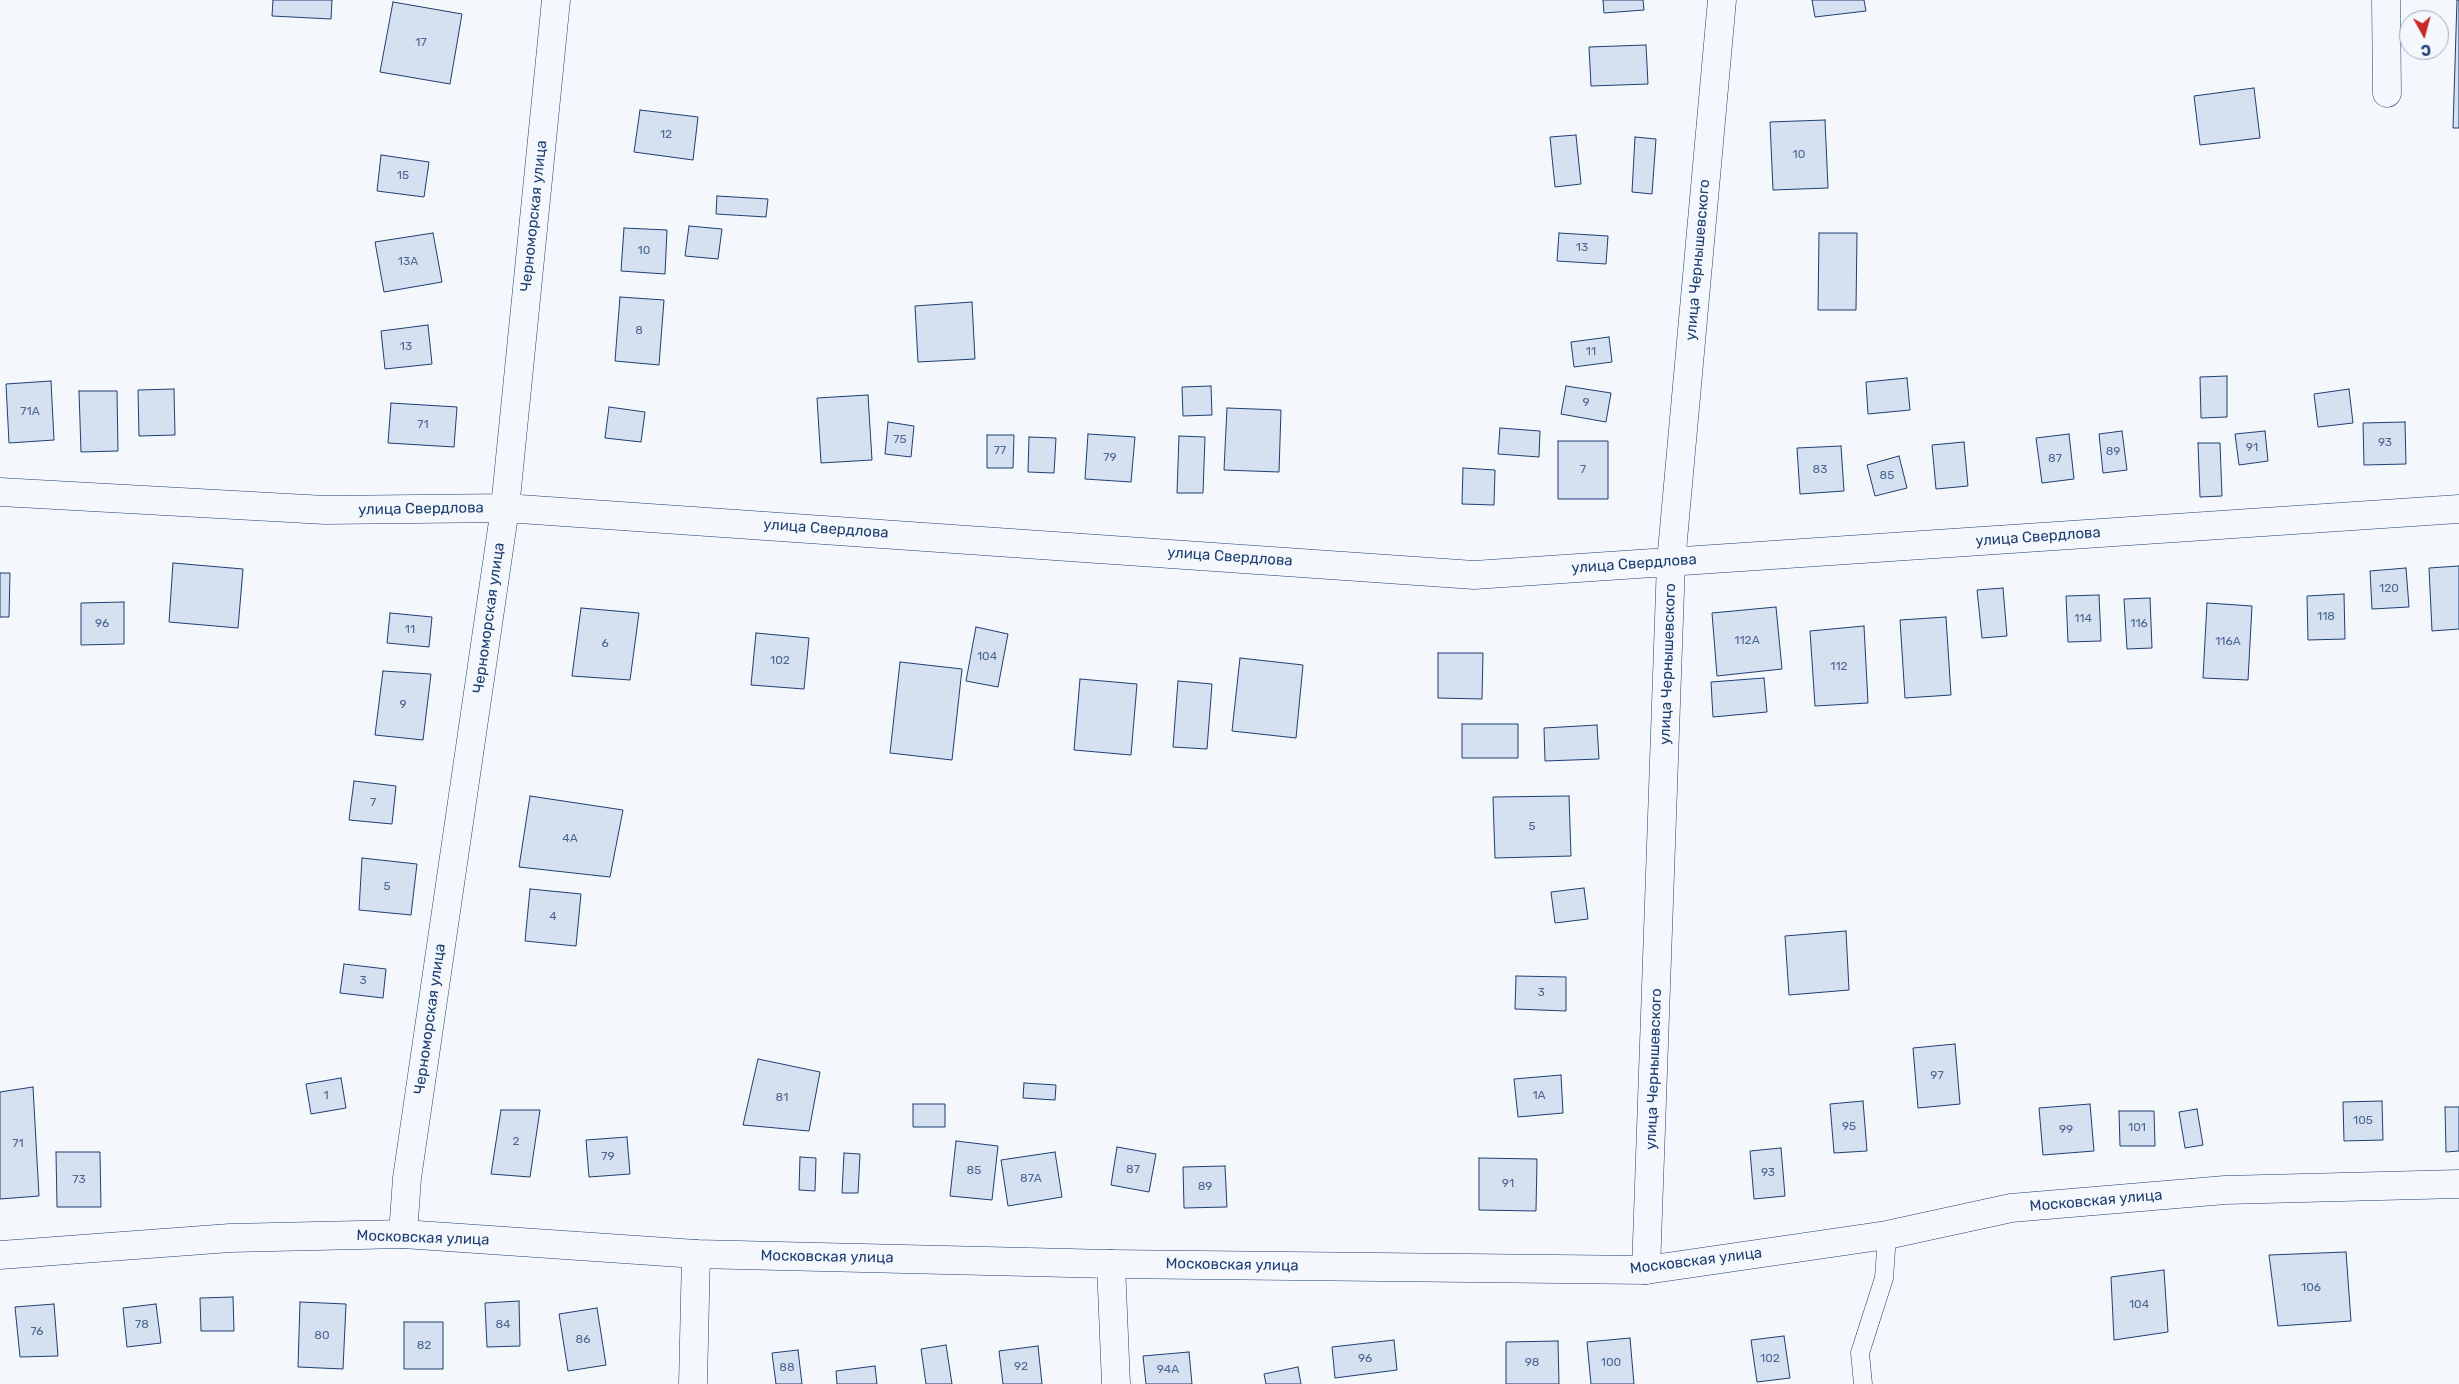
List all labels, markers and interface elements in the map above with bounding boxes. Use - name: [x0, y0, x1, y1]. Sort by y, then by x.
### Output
- north arrow: [2399, 10, 2449, 60]
- house number: 17: [415, 36, 427, 50]
- text: С: [2420, 40, 2432, 58]
- house number: 12: [660, 128, 672, 142]
- street label: Черноморская улица: [517, 139, 551, 293]
- house number: 10: [1793, 148, 1805, 162]
- house number: 15: [397, 169, 409, 183]
- street label: улица Чернышевского: [1682, 179, 1714, 341]
- house number: 13: [1576, 241, 1588, 255]
- house number: 10: [638, 244, 650, 258]
- house number: 13А: [398, 255, 418, 269]
- house number: 8: [635, 324, 643, 338]
- house number: 13: [400, 340, 412, 354]
- house number: 11: [1586, 345, 1596, 359]
- house number: 9: [1582, 396, 1590, 410]
- house number: 71А: [20, 405, 40, 419]
- house number: 71: [417, 418, 429, 432]
- house number: 75: [893, 433, 907, 447]
- house number: 93: [2378, 436, 2392, 450]
- house number: 91: [2246, 441, 2258, 455]
- house number: 77: [994, 444, 1006, 458]
- house number: 89: [2106, 445, 2120, 459]
- house number: 79: [1103, 451, 1117, 465]
- house number: 87: [2048, 452, 2062, 466]
- house number: 7: [1580, 463, 1586, 477]
- house number: 83: [1813, 463, 1827, 477]
- house number: 85: [1880, 469, 1894, 483]
- street label: улица Свердлова: [358, 499, 484, 519]
- street label: улица Свердлова: [763, 516, 889, 542]
- street label: улица Свердлова: [1975, 524, 2101, 550]
- street label: Черноморская улица: [469, 541, 509, 695]
- street label: улица Свердлова: [1167, 544, 1293, 570]
- street label: улица Свердлова: [1571, 551, 1697, 577]
- house number: 120: [2379, 582, 2399, 596]
- street label: улица Чернышевского: [1656, 583, 1680, 745]
- house number: 118: [2317, 610, 2335, 624]
- house number: 114: [2074, 612, 2092, 626]
- house number: 96: [95, 617, 109, 631]
- house number: 116: [2130, 617, 2148, 631]
- house number: 11: [405, 623, 415, 637]
- house number: 112А: [1734, 634, 1760, 648]
- house number: 116А: [2215, 635, 2241, 649]
- house number: 6: [601, 637, 609, 651]
- house number: 104: [977, 650, 997, 664]
- house number: 102: [770, 654, 790, 668]
- house number: 112: [1830, 660, 1848, 674]
- house number: 9: [399, 698, 407, 712]
- house number: 7: [370, 796, 376, 810]
- house number: 5: [1528, 820, 1536, 834]
- house number: 4А: [562, 832, 578, 846]
- house number: 5: [383, 880, 391, 894]
- house number: 4: [549, 910, 557, 924]
- street label: Черноморская улица: [410, 942, 450, 1096]
- house number: 3: [359, 974, 367, 988]
- house number: 3: [1537, 986, 1545, 1000]
- street label: улица Чернышевского: [1642, 988, 1666, 1150]
- house number: 97: [1930, 1069, 1944, 1083]
- house number: 1: [323, 1089, 329, 1103]
- house number: 1А: [1532, 1089, 1546, 1103]
- house number: 81: [776, 1091, 788, 1105]
- house number: 105: [2353, 1114, 2373, 1128]
- house number: 95: [1842, 1120, 1856, 1134]
- house number: 101: [2128, 1121, 2146, 1135]
- house number: 99: [2059, 1123, 2073, 1137]
- house number: 2: [512, 1135, 520, 1149]
- house number: 71: [12, 1137, 24, 1151]
- house number: 79: [601, 1150, 615, 1164]
- house number: 87: [1126, 1163, 1140, 1177]
- house number: 85: [967, 1164, 981, 1178]
- house number: 93: [1761, 1166, 1775, 1180]
- house number: 87А: [1020, 1172, 1042, 1186]
- house number: 73: [72, 1173, 86, 1187]
- house number: 91: [1502, 1177, 1514, 1191]
- house number: 89: [1198, 1180, 1212, 1194]
- street label: Московская улица: [2029, 1186, 2163, 1216]
- street label: Московская улица: [356, 1227, 490, 1249]
- street label: Московская улица: [1629, 1244, 1763, 1278]
- street label: Московская улица: [760, 1247, 894, 1267]
- street label: Московская улица: [1165, 1255, 1299, 1275]
- house number: 106: [2301, 1281, 2321, 1295]
- house number: 104: [2129, 1298, 2149, 1312]
- house number: 78: [135, 1318, 149, 1332]
- house number: 84: [495, 1318, 511, 1332]
- house number: 76: [30, 1325, 44, 1339]
- house number: 80: [314, 1329, 330, 1343]
- house number: 86: [576, 1333, 590, 1347]
- house number: 82: [417, 1339, 431, 1353]
- house number: 96: [1358, 1352, 1372, 1366]
- house number: 102: [1760, 1352, 1780, 1366]
- house number: 98: [1525, 1356, 1539, 1370]
- house number: 100: [1601, 1356, 1621, 1370]
- house number: 92: [1014, 1360, 1028, 1374]
- house number: 88: [779, 1361, 795, 1375]
- house number: 94А: [1157, 1363, 1179, 1377]

